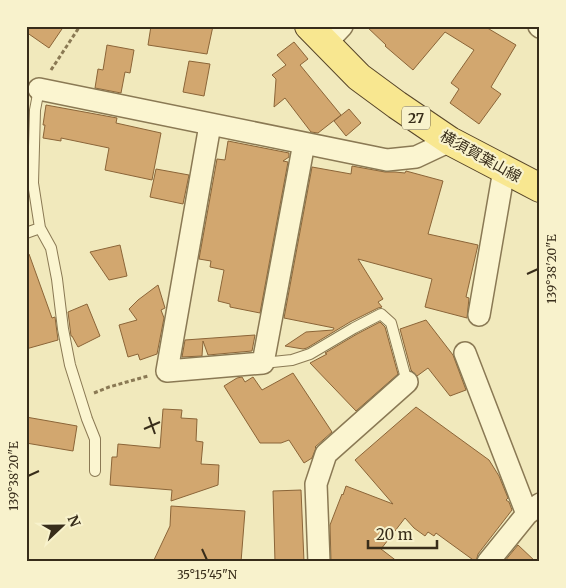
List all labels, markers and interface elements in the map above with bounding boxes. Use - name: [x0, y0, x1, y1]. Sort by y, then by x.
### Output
- road number: 27: [402, 106, 430, 130]
- street label: 横須賀葉山線: [437, 126, 525, 186]
- text: 139°38'20"E: [544, 234, 559, 304]
- text: 139°38'20"E: [6, 441, 21, 511]
- north arrow: [38, 500, 88, 550]
- text: N: [64, 513, 84, 530]
- scale bar: [368, 518, 437, 550]
- text: 20 m: [376, 525, 413, 544]
- text: 35°15'45"N: [177, 567, 238, 582]

